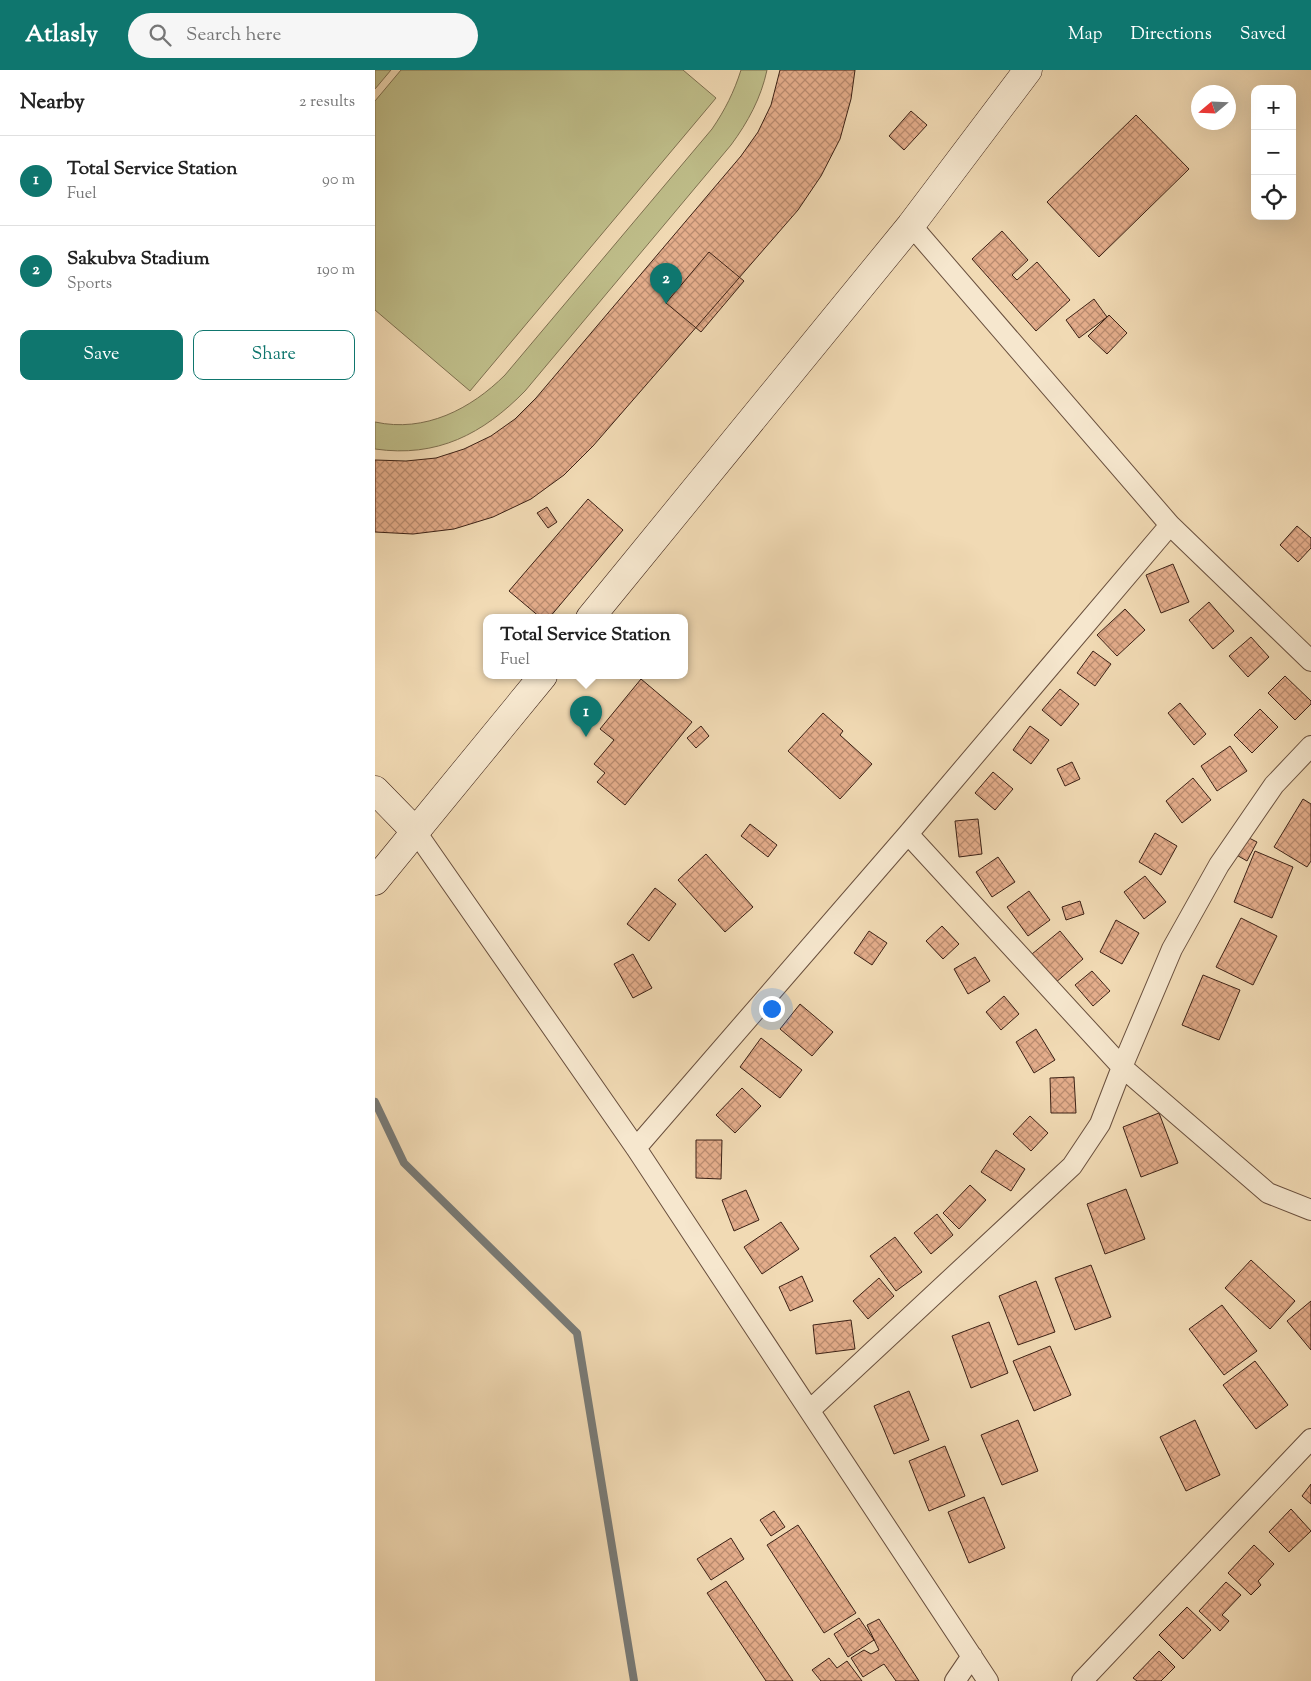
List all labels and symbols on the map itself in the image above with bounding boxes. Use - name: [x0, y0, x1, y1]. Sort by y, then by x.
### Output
- north arrow: [1191, 85, 1236, 130]
- pin: 2: [650, 263, 682, 304]
- pin: 1: [570, 696, 602, 737]
- your location: [759, 996, 785, 1022]

